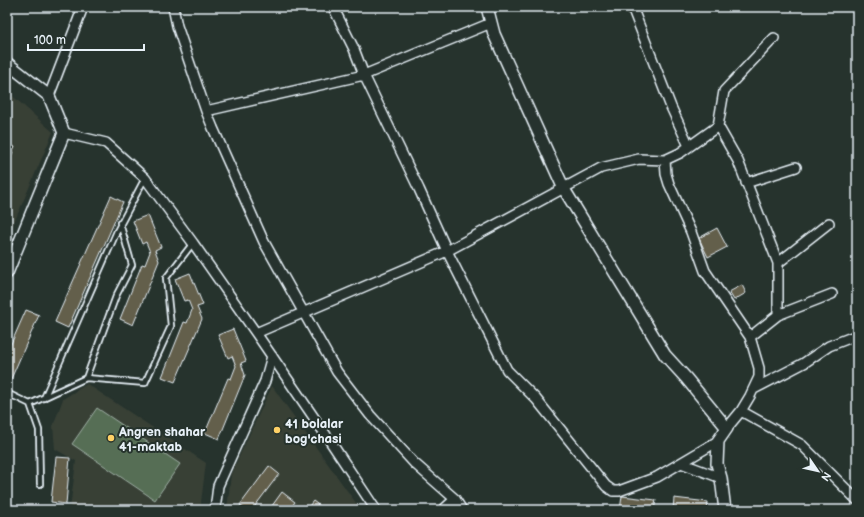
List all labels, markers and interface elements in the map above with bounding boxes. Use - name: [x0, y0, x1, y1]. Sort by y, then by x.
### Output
- scale bar: [28, 26, 144, 52]
- text: 100 m: [34, 33, 66, 48]
- place label: 41 bolalar bog'chasi: [285, 416, 344, 447]
- place label: Angren shahar 41-maktab: [118, 424, 206, 455]
- marker: 41 bolalar bog'chasi: [272, 425, 282, 435]
- marker: Angren shahar 41-maktab: [106, 433, 116, 443]
- north arrow: [798, 451, 838, 491]
- text: N: [818, 469, 834, 483]

